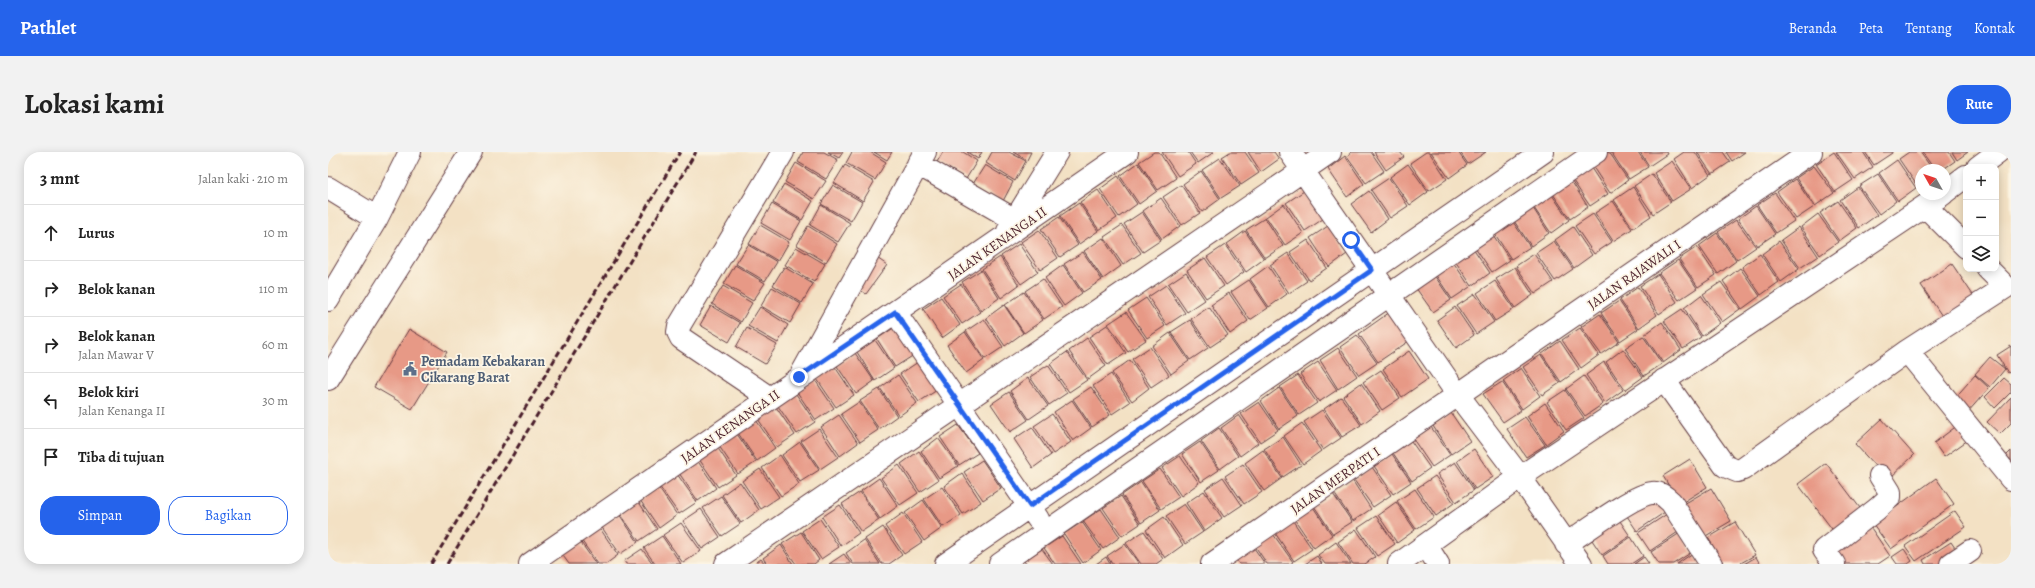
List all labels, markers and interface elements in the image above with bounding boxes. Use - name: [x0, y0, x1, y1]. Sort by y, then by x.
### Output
- text: Pathlet: [20, 15, 76, 41]
- text: Beranda: [1789, 19, 1837, 38]
- text: Peta: [1859, 19, 1883, 38]
- text: Tentang: [1905, 19, 1952, 38]
- text: Kontak: [1974, 19, 2015, 38]
- text: Lokasi kami: [24, 85, 165, 123]
- button: Rute: [1947, 85, 2011, 124]
- north arrow: [1915, 164, 1951, 200]
- map controls: [1963, 164, 1999, 272]
- button: +: [1963, 164, 1999, 200]
- text: 3 mnt: [40, 167, 80, 190]
- text: Jalan kaki · 210 m: [198, 170, 288, 187]
- button: −: [1963, 200, 1999, 236]
- street label: JALAN KENANGA II: [944, 202, 1051, 285]
- icon: ahead: [40, 222, 62, 244]
- text: Lurus: [78, 223, 115, 243]
- text: 10 m: [263, 224, 288, 241]
- route start: [1342, 231, 1360, 249]
- street label: JALAN RAJAWALI I: [1584, 235, 1685, 314]
- button: layers: [1963, 236, 1999, 272]
- icon: right: [40, 278, 62, 300]
- text: Belok kanan: [78, 279, 155, 299]
- text: 110 m: [259, 280, 288, 297]
- text: Belok kanan: [78, 326, 155, 346]
- icon: right: [40, 334, 62, 356]
- text: 60 m: [262, 336, 288, 353]
- text: Jalan Mawar V: [78, 346, 154, 363]
- place label: Pemadam Kebakaran Cikarang Barat: [421, 352, 545, 387]
- public building icon: Pemadam Kebakaran Cikarang Barat: [402, 361, 418, 377]
- route end: [790, 368, 808, 386]
- text: Belok kiri: [78, 382, 139, 402]
- street label: JALAN KENANGA II: [677, 385, 784, 468]
- icon: left: [40, 390, 62, 412]
- text: 30 m: [262, 392, 288, 409]
- text: Jalan Kenanga II: [78, 402, 165, 419]
- street label: JALAN MERPATI I: [1287, 442, 1384, 518]
- icon: arrive: [40, 446, 62, 468]
- text: Tiba di tujuan: [78, 447, 164, 467]
- button: Simpan: [40, 496, 160, 535]
- button: Bagikan: [168, 496, 288, 535]

